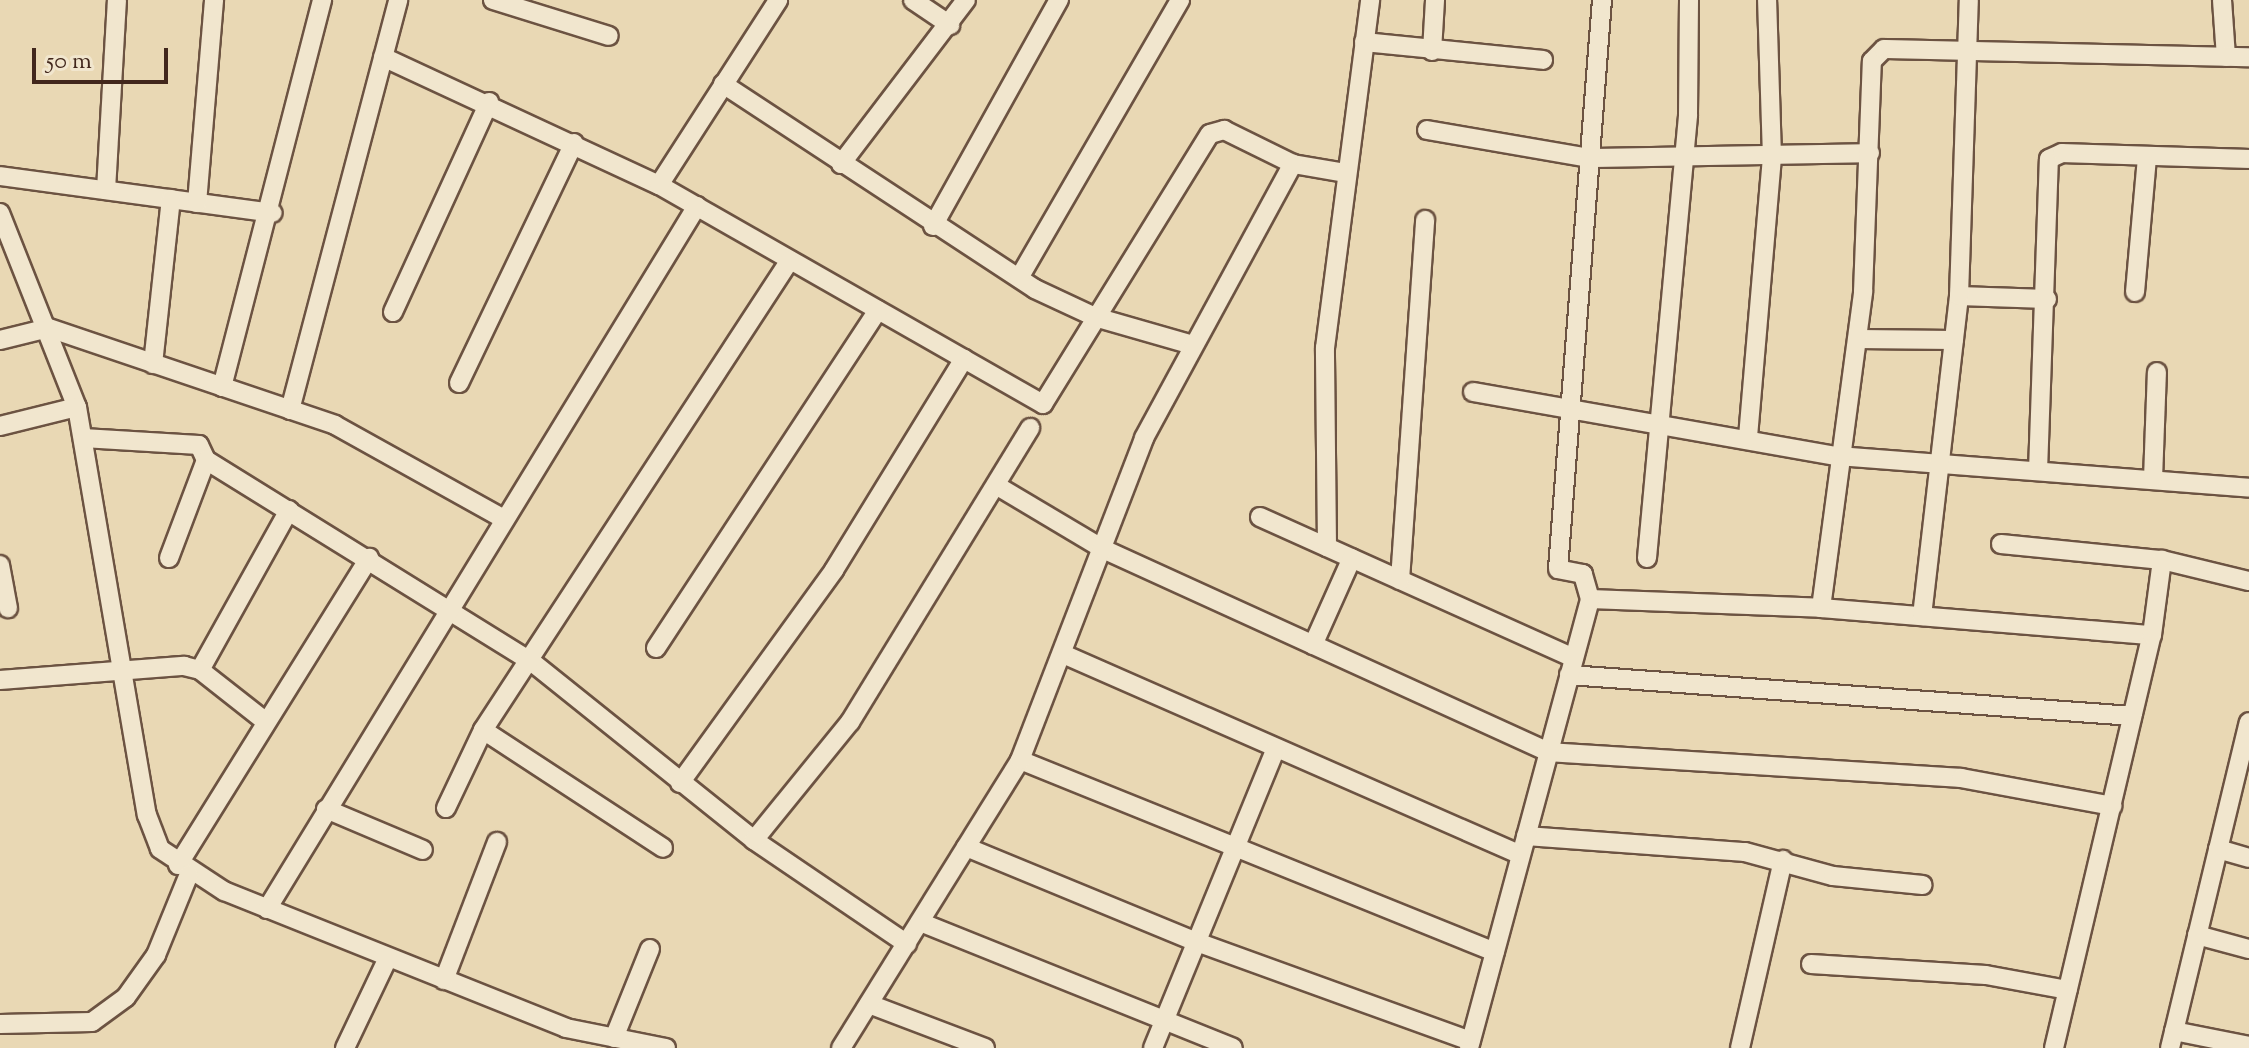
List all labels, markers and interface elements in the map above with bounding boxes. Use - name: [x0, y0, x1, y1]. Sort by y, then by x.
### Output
- scale bar: [36, 32, 172, 82]
- text: 50 m: [46, 45, 92, 79]

